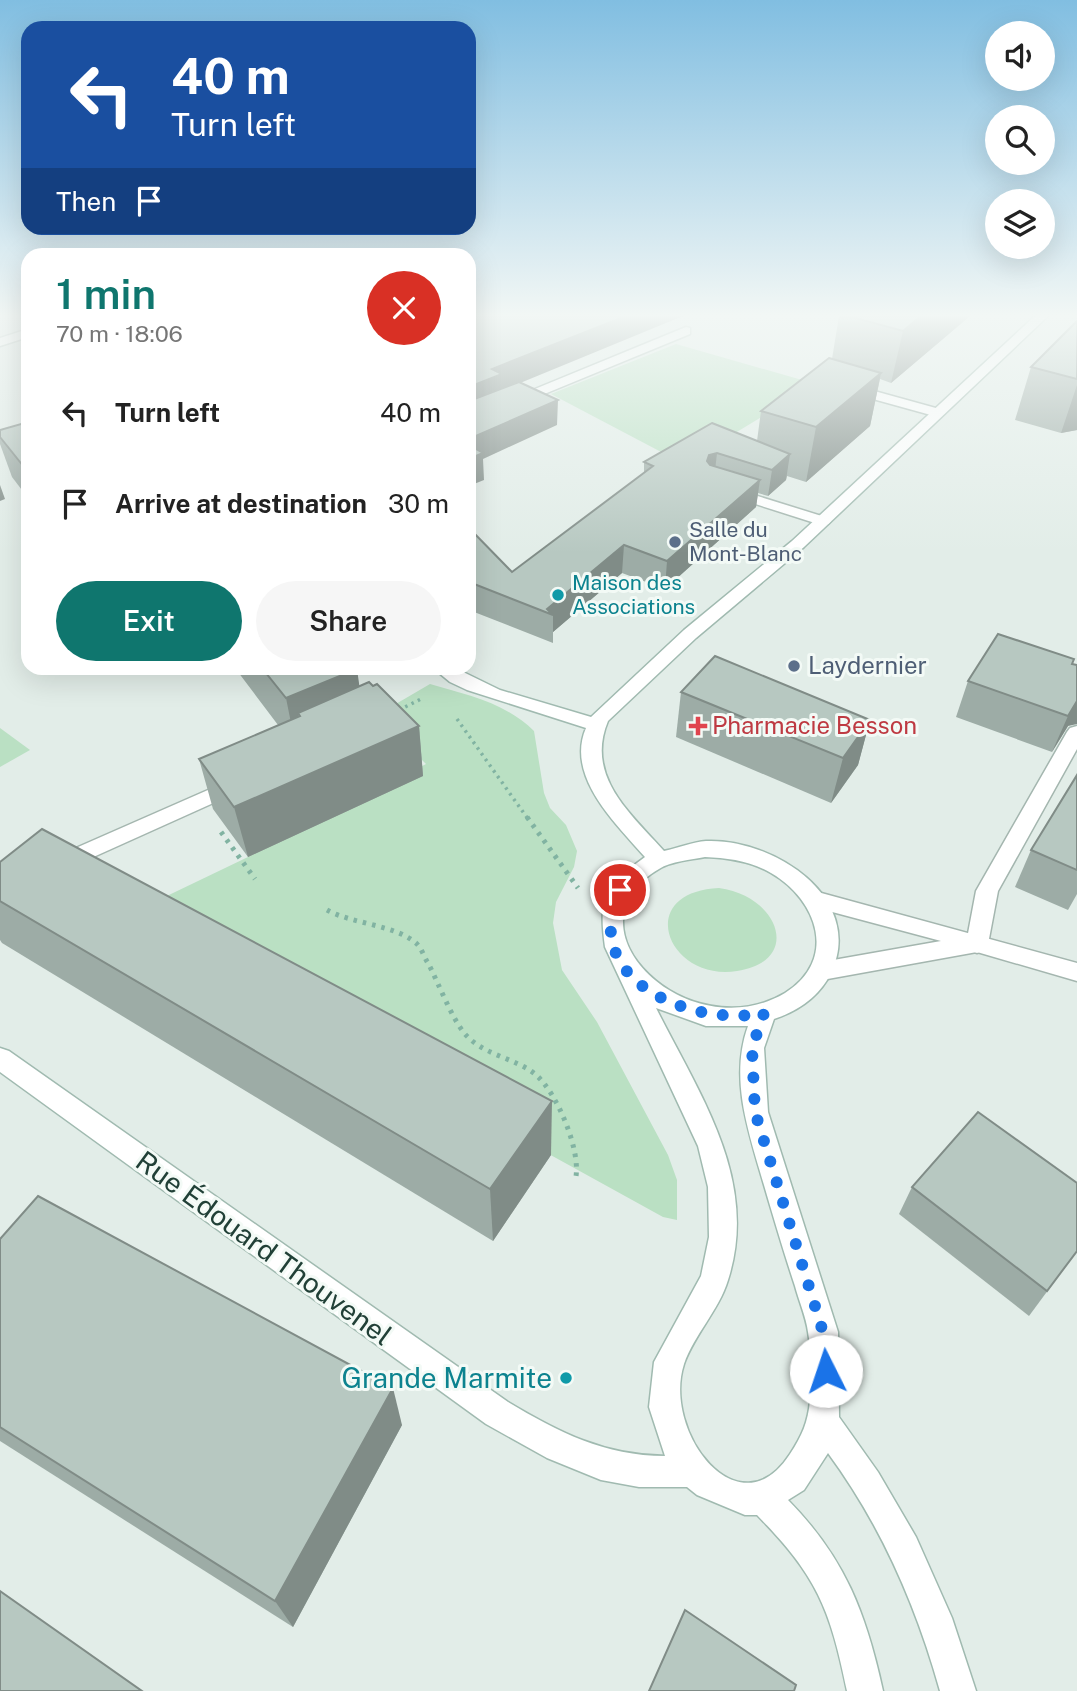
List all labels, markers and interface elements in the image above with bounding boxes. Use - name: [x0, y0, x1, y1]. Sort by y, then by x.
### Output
- map controls: [985, 21, 1055, 259]
- button: sound: [985, 21, 1055, 91]
- text: 40 m: [171, 47, 290, 105]
- icon: left: [56, 49, 147, 140]
- button: search: [985, 105, 1055, 175]
- text: Turn left: [171, 106, 296, 143]
- icon: arrive: [130, 182, 168, 220]
- text: Then: [56, 186, 116, 217]
- button: layers: [985, 189, 1055, 259]
- text: 1 min: [56, 269, 156, 318]
- button: close: [367, 271, 441, 345]
- text: 70 m · 18:06: [56, 320, 183, 347]
- icon: left: [56, 394, 94, 432]
- text: Turn left: [115, 397, 220, 428]
- text: 40 m: [380, 397, 441, 428]
- icon: arrive: [56, 485, 94, 523]
- text: Arrive at destination: [115, 488, 367, 519]
- text: 30 m: [388, 488, 449, 519]
- place label: Salle du Mont-Blanc: [689, 517, 802, 566]
- marker: Salle du Mont-Blanc: [667, 534, 683, 550]
- place label: Maison des Associations: [572, 570, 695, 619]
- button: Exit: [56, 581, 242, 661]
- button: Share: [256, 581, 441, 661]
- marker: Maison des Associations: [550, 587, 566, 603]
- place label: Laydernier: [808, 651, 927, 679]
- marker: Laydernier: [786, 658, 802, 674]
- place label: Pharmacie Besson: [712, 711, 917, 739]
- marker: Pharmacie Besson: [690, 718, 706, 734]
- pin: [590, 860, 650, 920]
- icon: arrive: [601, 871, 639, 909]
- street label: Rue Édouard Thouvenel: [130, 1144, 399, 1351]
- position arrow: [789, 1334, 863, 1408]
- place label: Grande Marmite: [342, 1361, 552, 1394]
- marker: Grande Marmite: [558, 1370, 574, 1386]

